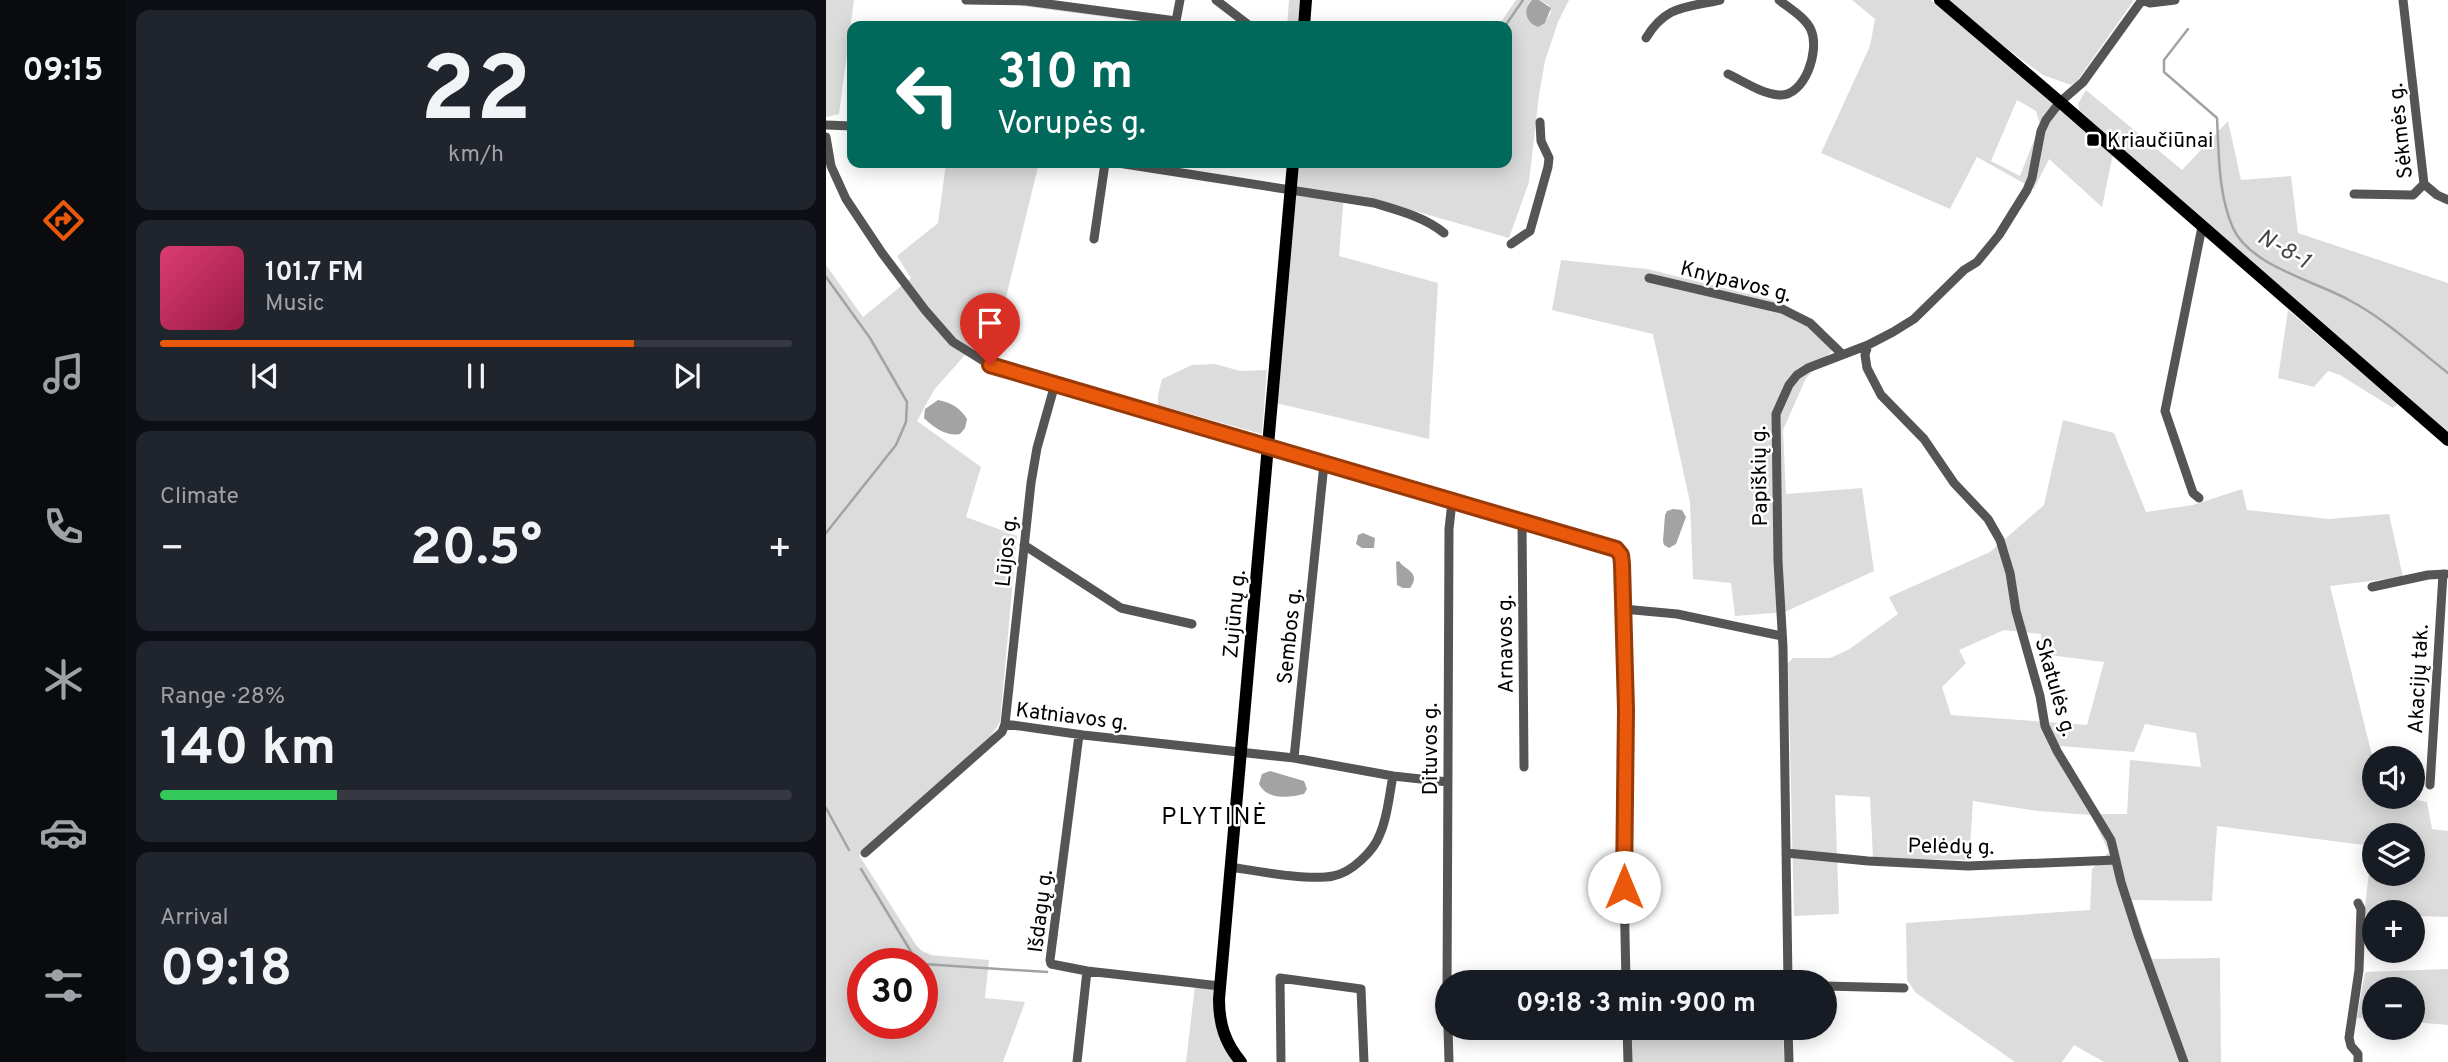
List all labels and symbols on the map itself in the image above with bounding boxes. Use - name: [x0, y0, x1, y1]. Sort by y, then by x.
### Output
- street label: Sėkmės g.: [2383, 82, 2420, 180]
- place label: Kriaučiūnai: [2107, 128, 2213, 155]
- marker: Kriaučiūnai: [2085, 132, 2101, 148]
- water label: N-8-1: [2251, 224, 2315, 277]
- street label: Knypavos g.: [1677, 256, 1794, 309]
- pin: [960, 293, 1020, 365]
- street label: Papiškių g.: [1746, 425, 1775, 527]
- street label: Lūjos g.: [990, 514, 1025, 588]
- street label: Zujūnų g.: [1218, 569, 1253, 659]
- street label: Sembos g.: [1272, 587, 1309, 686]
- street label: Arnavos g.: [1492, 594, 1521, 694]
- street label: Akacijų tak.: [2403, 624, 2436, 734]
- street label: Skatulės g.: [2028, 635, 2081, 740]
- street label: Katniavos g.: [1014, 697, 1130, 738]
- street label: Dituvos g.: [1418, 703, 1445, 795]
- district label: PLYTINĖ: [1161, 802, 1269, 833]
- street label: Pelėdų g.: [1907, 833, 1995, 862]
- position arrow: [1587, 850, 1661, 924]
- street label: Išdagų g.: [1023, 868, 1060, 954]
- speed limit sign: 30: [847, 948, 938, 1039]

